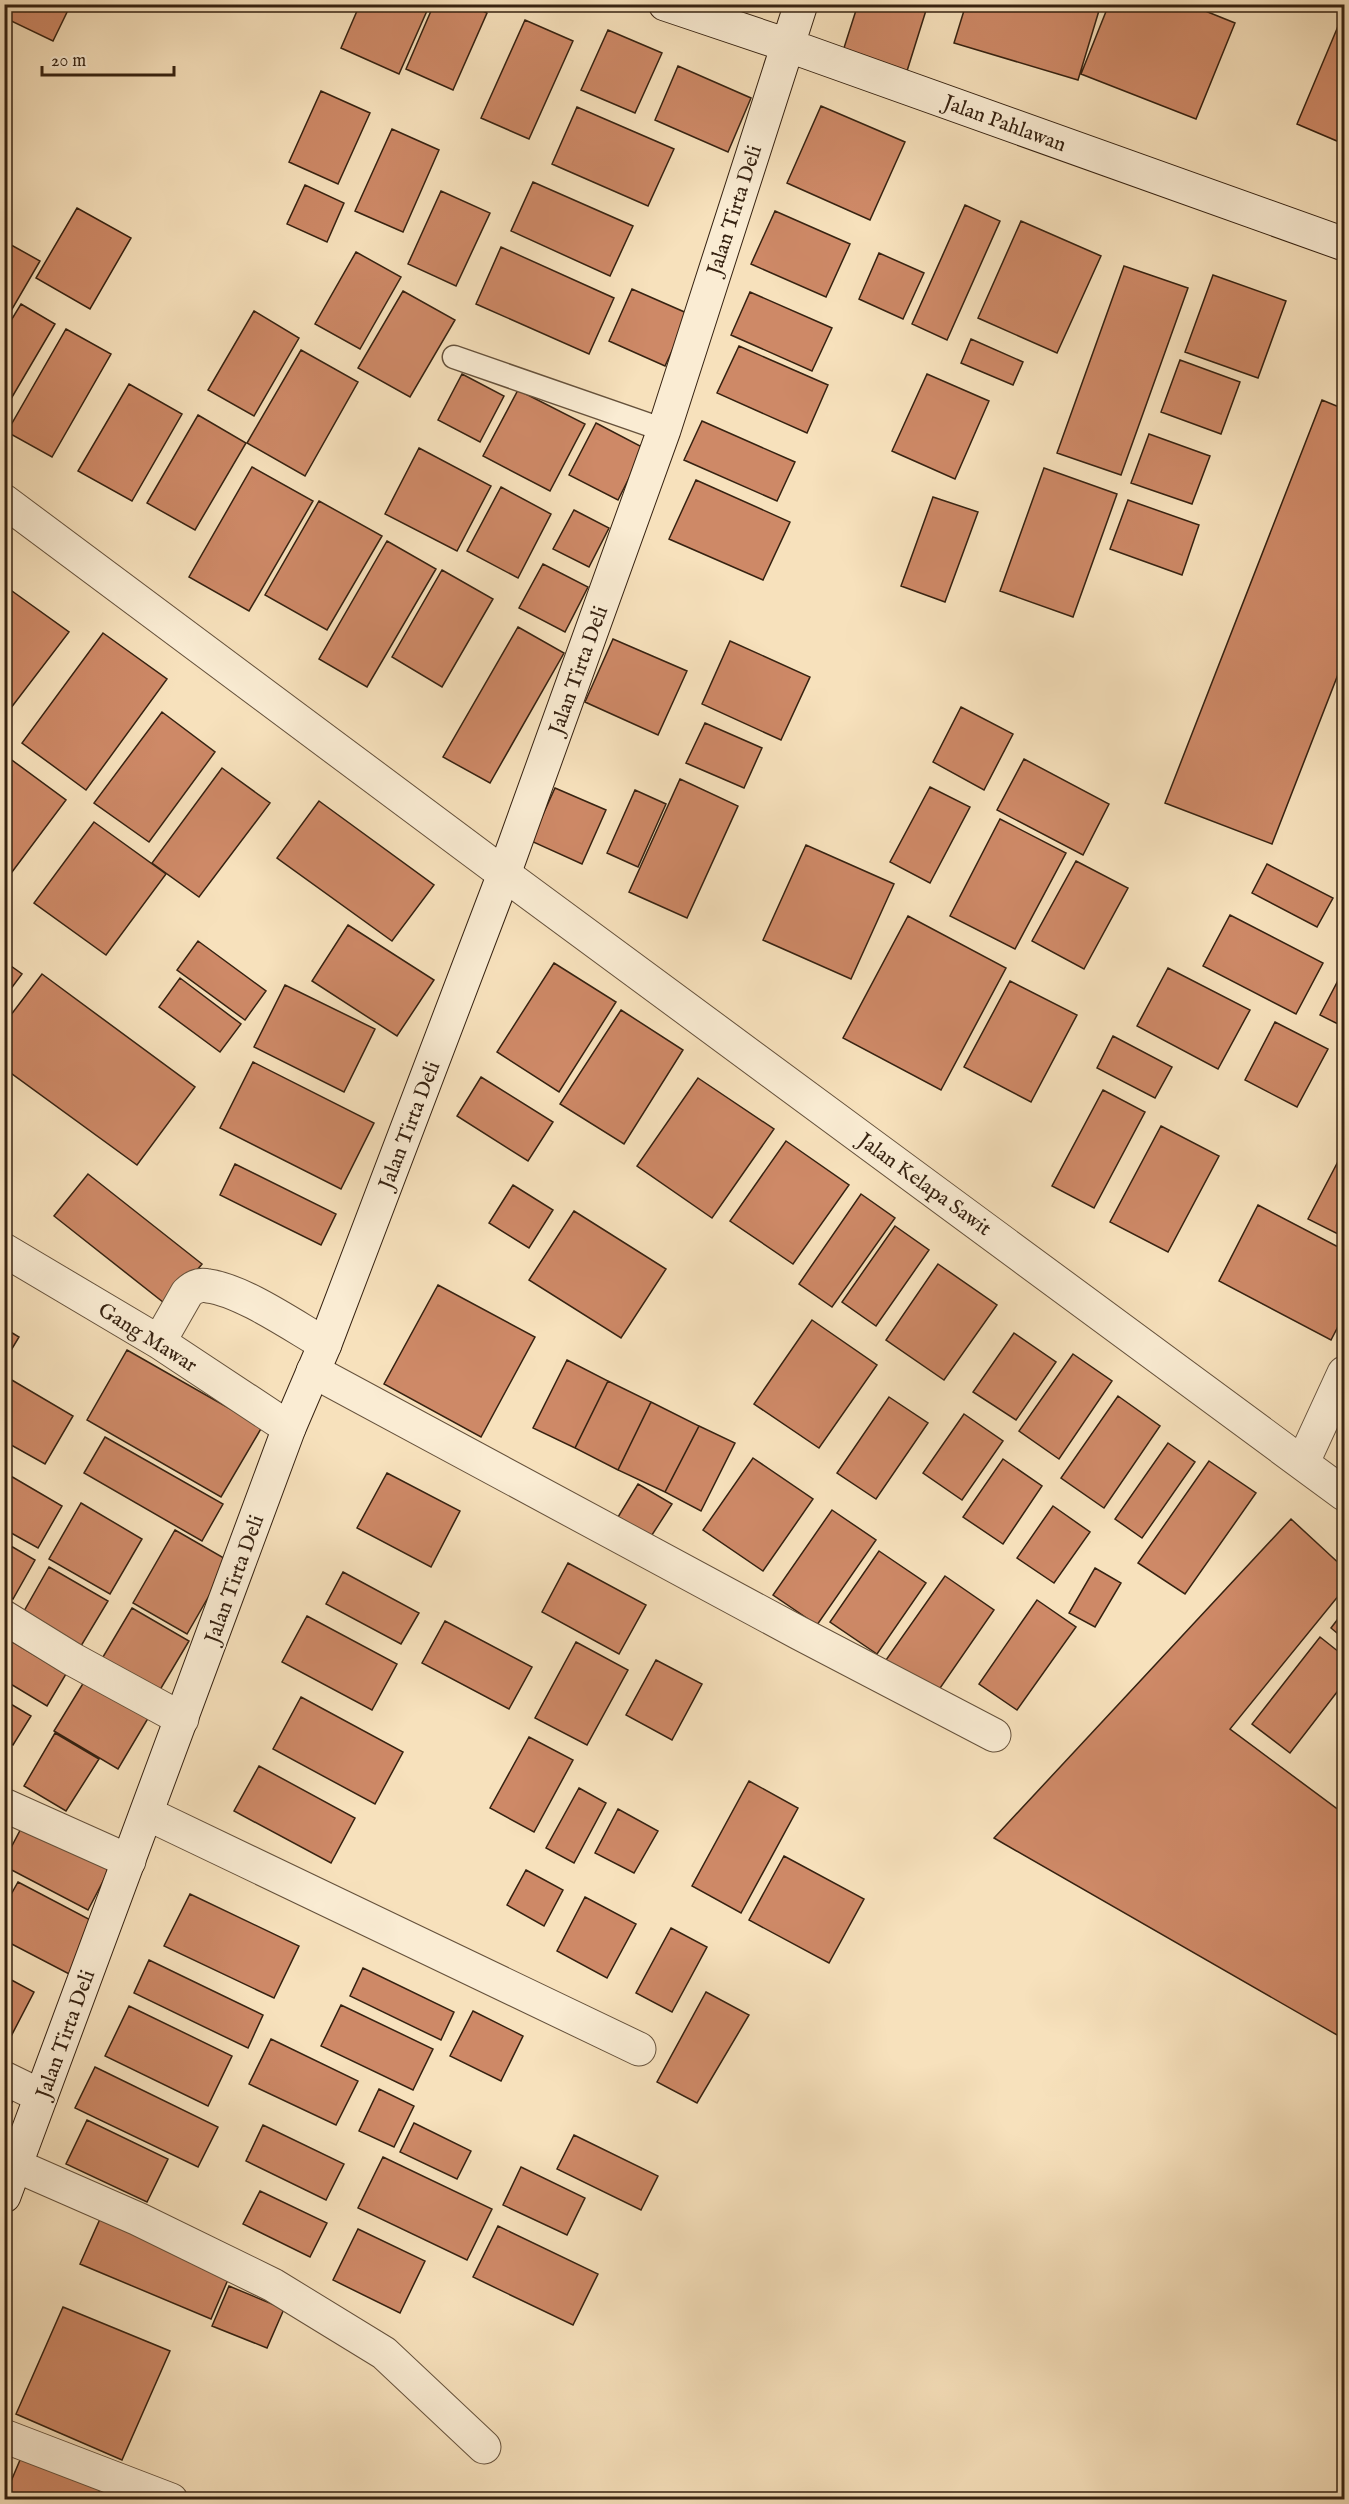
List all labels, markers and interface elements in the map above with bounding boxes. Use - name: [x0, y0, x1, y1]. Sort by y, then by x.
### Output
- scale bar: [42, 39, 174, 77]
- text: 20 m: [51, 50, 86, 73]
- street label: Jalan Pahlawan: [938, 89, 1070, 159]
- street label: Jalan Tirta Deli: [701, 142, 769, 281]
- street label: Jalan Tirta Deli: [543, 602, 615, 740]
- street label: Jalan Tirta Deli: [373, 1058, 447, 1195]
- street label: Jalan Kelapa Sawit: [850, 1127, 996, 1243]
- street label: Gang Mawar: [93, 1297, 202, 1380]
- street label: Jalan Tirta Deli: [199, 1511, 271, 1649]
- street label: Jalan Tirta Deli: [30, 1966, 102, 2104]

